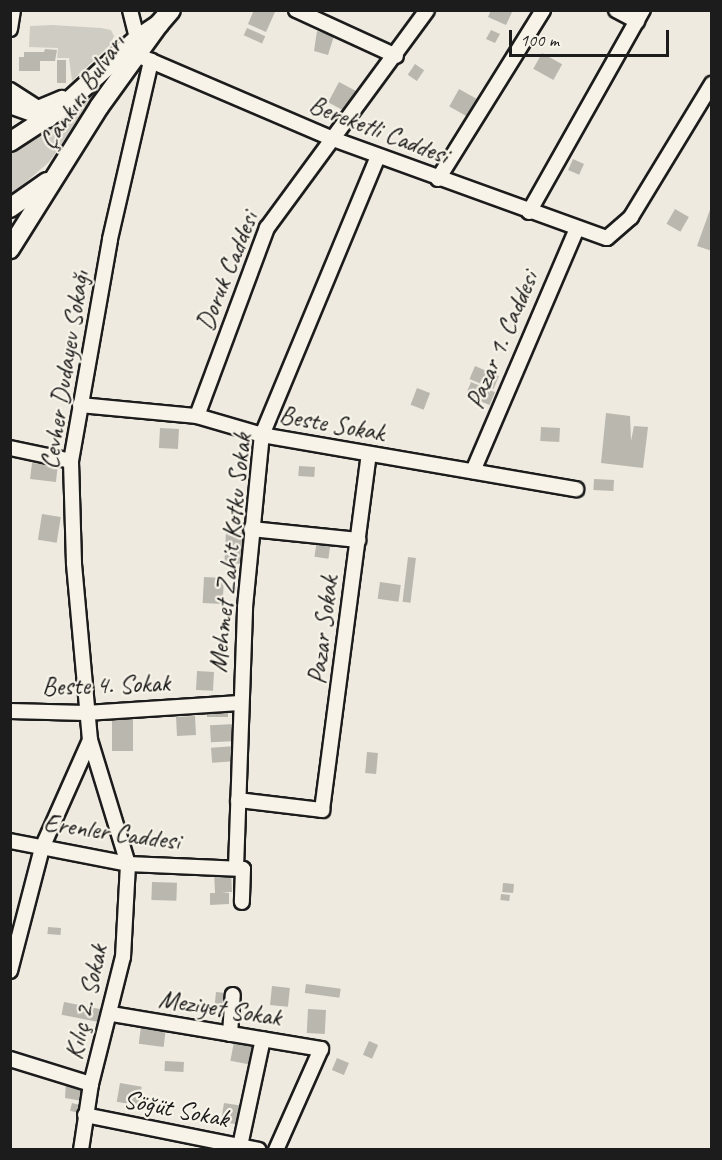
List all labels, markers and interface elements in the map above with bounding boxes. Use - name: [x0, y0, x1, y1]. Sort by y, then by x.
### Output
- scale bar: [512, 18, 672, 56]
- street label: Çankırı Bulvarı: [32, 29, 132, 155]
- text: 100 m: [520, 29, 559, 51]
- street label: Bereketli Caddesi: [304, 89, 454, 171]
- street label: Doruk Caddesi: [189, 207, 265, 335]
- street label: Pazar 1. Caddesi: [459, 267, 545, 413]
- street label: Cevher Dudayev Sokağı: [34, 270, 96, 470]
- street label: Beste Sokak: [278, 400, 386, 448]
- street label: Mehmet Zahit Kotku Sokak: [202, 432, 258, 674]
- street label: Pazar Sokak: [301, 575, 345, 685]
- street label: Beste 4. Sokak: [41, 667, 171, 703]
- street label: Erenler Caddesi: [41, 807, 183, 857]
- street label: Kılıç 2. Sokak: [58, 942, 114, 1062]
- street label: Meziyet Sokak: [157, 983, 283, 1033]
- street label: Söğüt Sokak: [121, 1084, 231, 1134]

